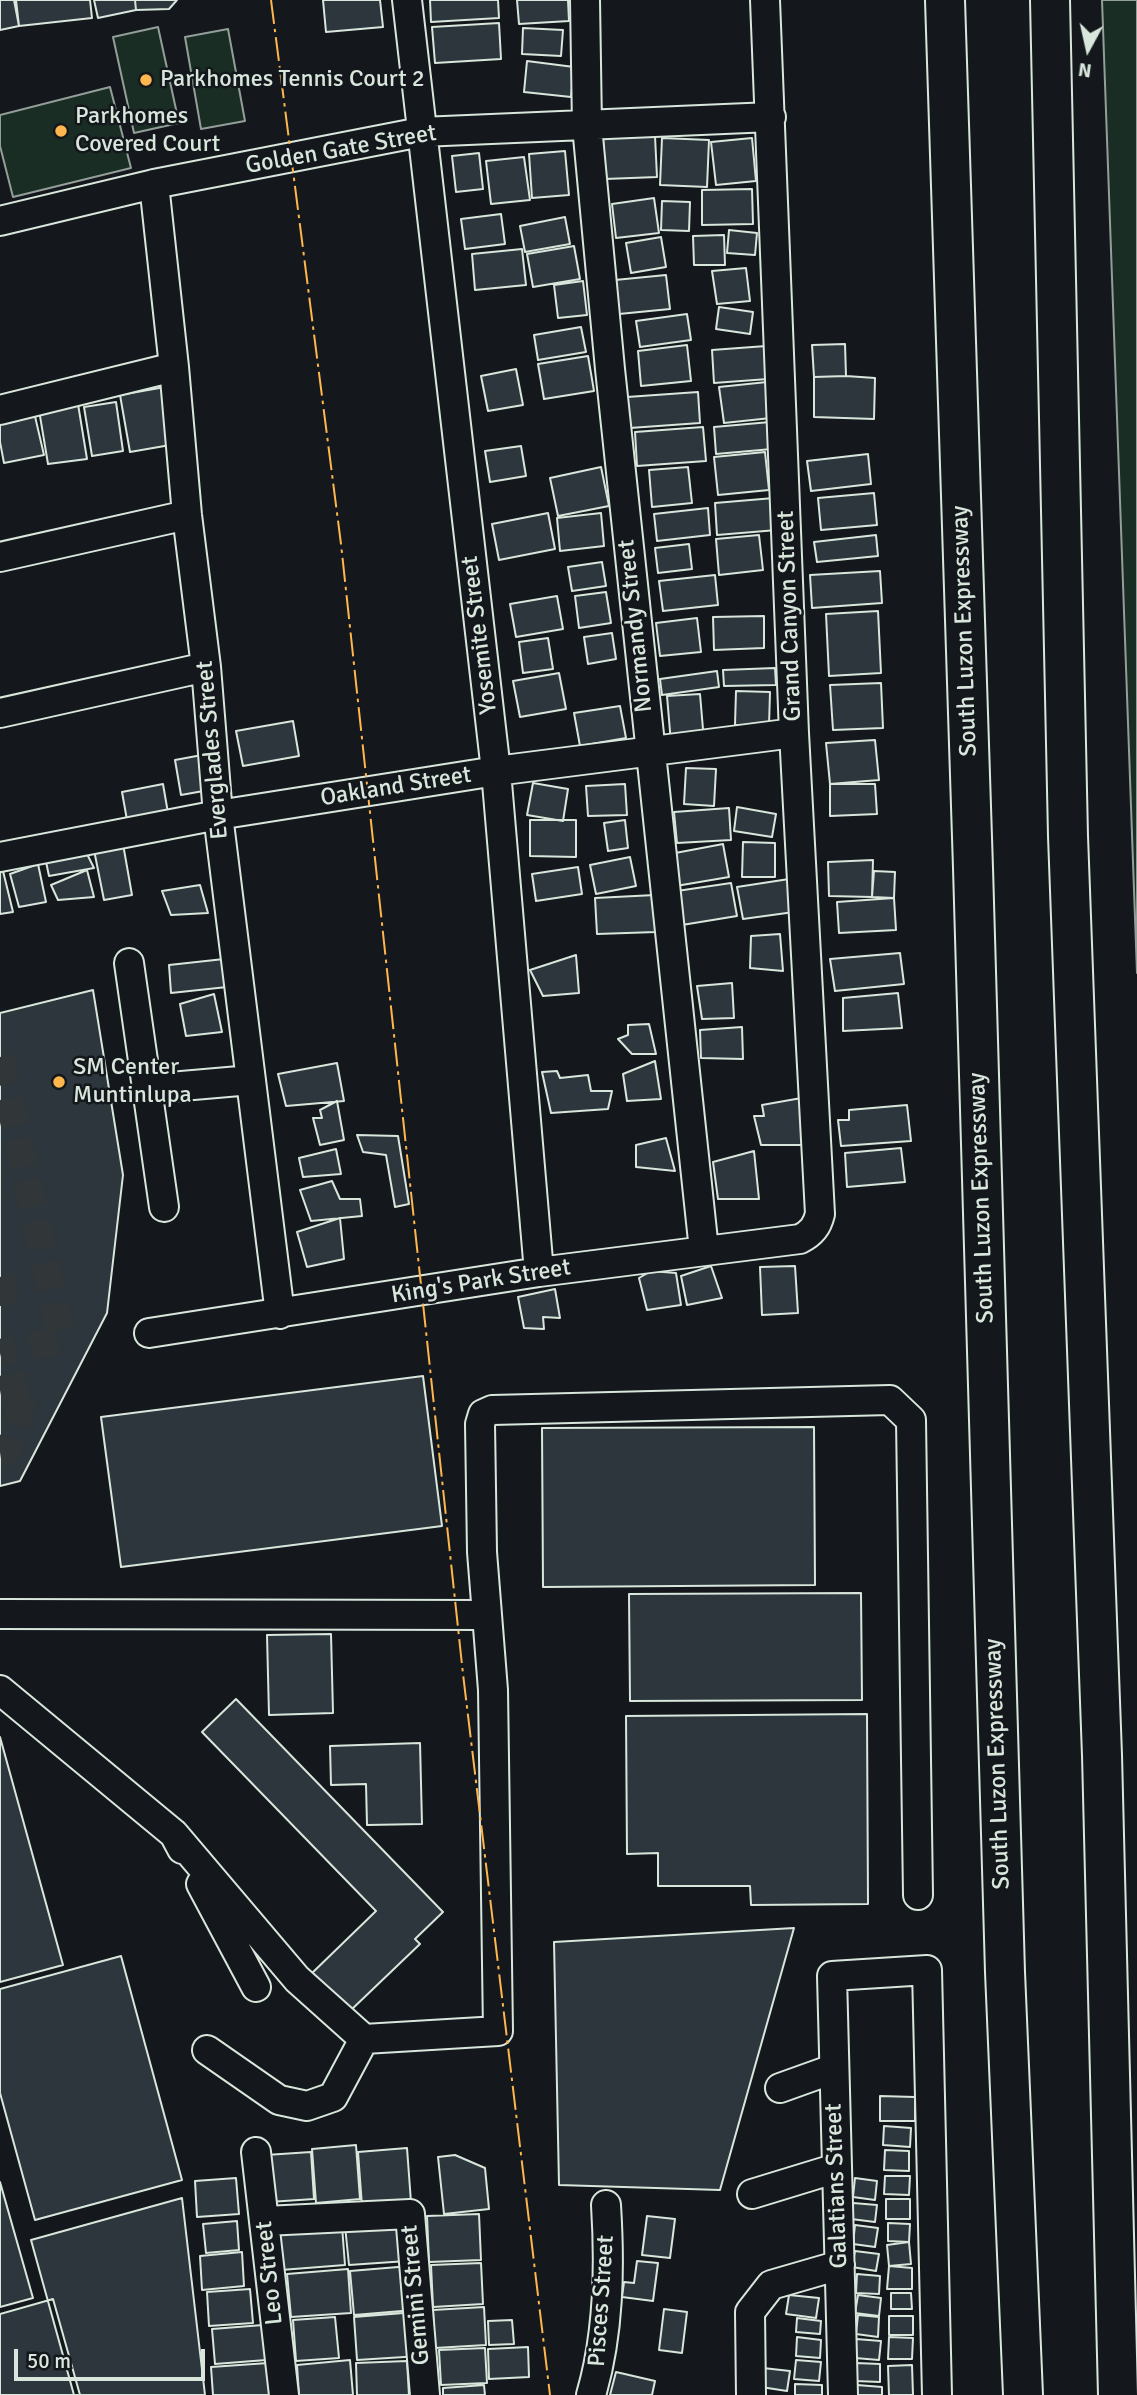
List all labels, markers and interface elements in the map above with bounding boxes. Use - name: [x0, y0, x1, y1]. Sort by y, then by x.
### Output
- north arrow: [1053, 14, 1123, 84]
- text: N: [1077, 57, 1093, 83]
- place label: Parkhomes Tennis Court 2: [160, 66, 425, 94]
- marker: Parkhomes Tennis Court 2: [138, 72, 154, 88]
- place label: Parkhomes Covered Court: [75, 103, 220, 159]
- street label: Golden Gate Street: [243, 119, 439, 181]
- marker: Parkhomes Covered Court: [53, 123, 69, 139]
- street label: South Luzon Expressway: [946, 505, 984, 757]
- street label: Grand Canyon Street: [772, 510, 808, 722]
- street label: Normandy Street: [613, 538, 659, 714]
- street label: Yosemite Street: [456, 554, 504, 716]
- street label: Everglades Street: [191, 659, 235, 841]
- street label: Oakland Street: [319, 761, 473, 813]
- place label: SM Center Muntinlupa: [73, 1054, 192, 1110]
- street label: South Luzon Expressway: [963, 1072, 1001, 1324]
- marker: SM Center Muntinlupa: [51, 1074, 67, 1090]
- street label: King's Park Street: [389, 1254, 573, 1310]
- street label: South Luzon Expressway: [979, 1638, 1017, 1890]
- street label: Galatians Street: [820, 2103, 854, 2269]
- street label: Leo Street: [250, 2220, 290, 2326]
- street label: Gemini Street: [396, 2224, 436, 2366]
- street label: Pisces Street: [583, 2234, 621, 2368]
- scale bar: [18, 2336, 208, 2380]
- text: 50 m: [27, 2348, 71, 2374]

